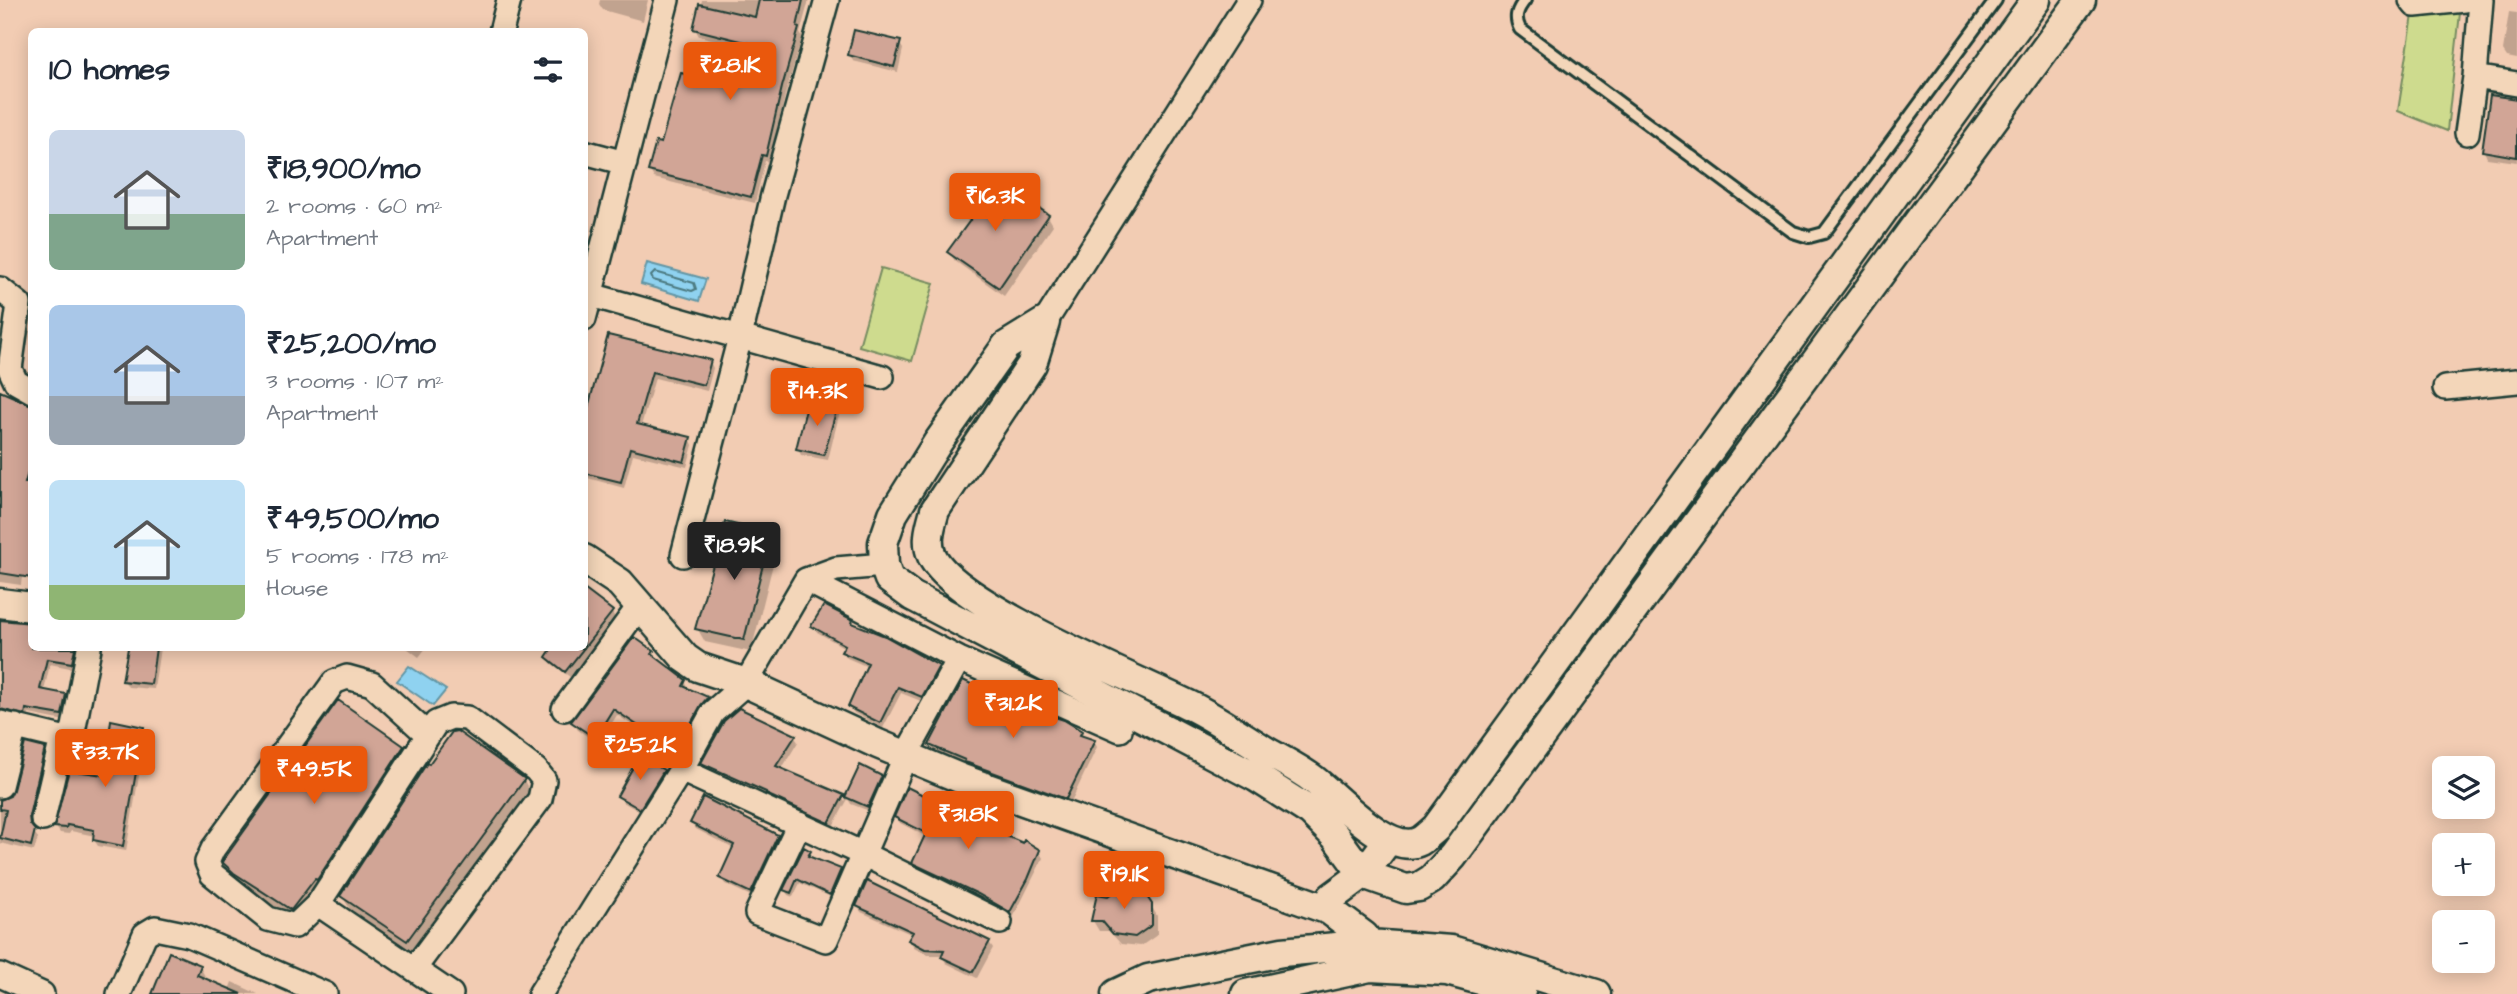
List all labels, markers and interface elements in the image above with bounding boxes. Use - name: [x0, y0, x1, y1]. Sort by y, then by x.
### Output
- pin: ₹28.1K: [673, 42, 787, 102]
- text: 10 homes: [49, 49, 170, 91]
- text: ₹28.1K: [699, 49, 761, 81]
- icon: filters: [529, 51, 567, 89]
- text: ₹18,900/mo: [266, 148, 421, 190]
- icon: home: [105, 158, 189, 242]
- pin: ₹16.3K: [938, 174, 1052, 233]
- text: ₹16.3K: [965, 180, 1025, 212]
- text: 2 rooms · 60 m²: [266, 190, 443, 222]
- text: Apartment: [266, 222, 378, 254]
- text: ₹25,200/mo: [266, 323, 436, 365]
- icon: home: [105, 333, 189, 417]
- text: 3 rooms · 107 m²: [266, 365, 444, 397]
- pin: ₹14.3K: [760, 368, 874, 428]
- text: ₹14.3K: [787, 375, 847, 407]
- text: Apartment: [266, 397, 378, 429]
- text: ₹49,500/mo: [266, 498, 439, 540]
- icon: home: [105, 508, 189, 592]
- pin: ₹18.9K: [677, 522, 791, 582]
- text: ₹18.9K: [703, 529, 765, 561]
- text: 5 rooms · 178 m²: [266, 540, 449, 572]
- text: House: [266, 572, 329, 604]
- pin: ₹31.2K: [956, 680, 1070, 740]
- text: ₹31.2K: [984, 687, 1042, 719]
- pin: ₹25.2K: [583, 722, 697, 782]
- text: ₹25.2K: [604, 729, 676, 761]
- pin: ₹33.7K: [48, 730, 162, 789]
- text: ₹33.7K: [71, 736, 139, 768]
- pin: ₹49.5K: [257, 746, 371, 806]
- text: ₹49.5K: [276, 753, 352, 785]
- map controls: [2432, 756, 2495, 973]
- button: layers: [2432, 756, 2495, 819]
- pin: ₹31.8K: [911, 792, 1025, 851]
- text: ₹31.8K: [938, 798, 998, 830]
- button: +: [2432, 833, 2495, 896]
- pin: ₹19.1K: [1067, 852, 1181, 911]
- text: ₹19.1K: [1099, 858, 1149, 890]
- button: −: [2432, 910, 2495, 973]

